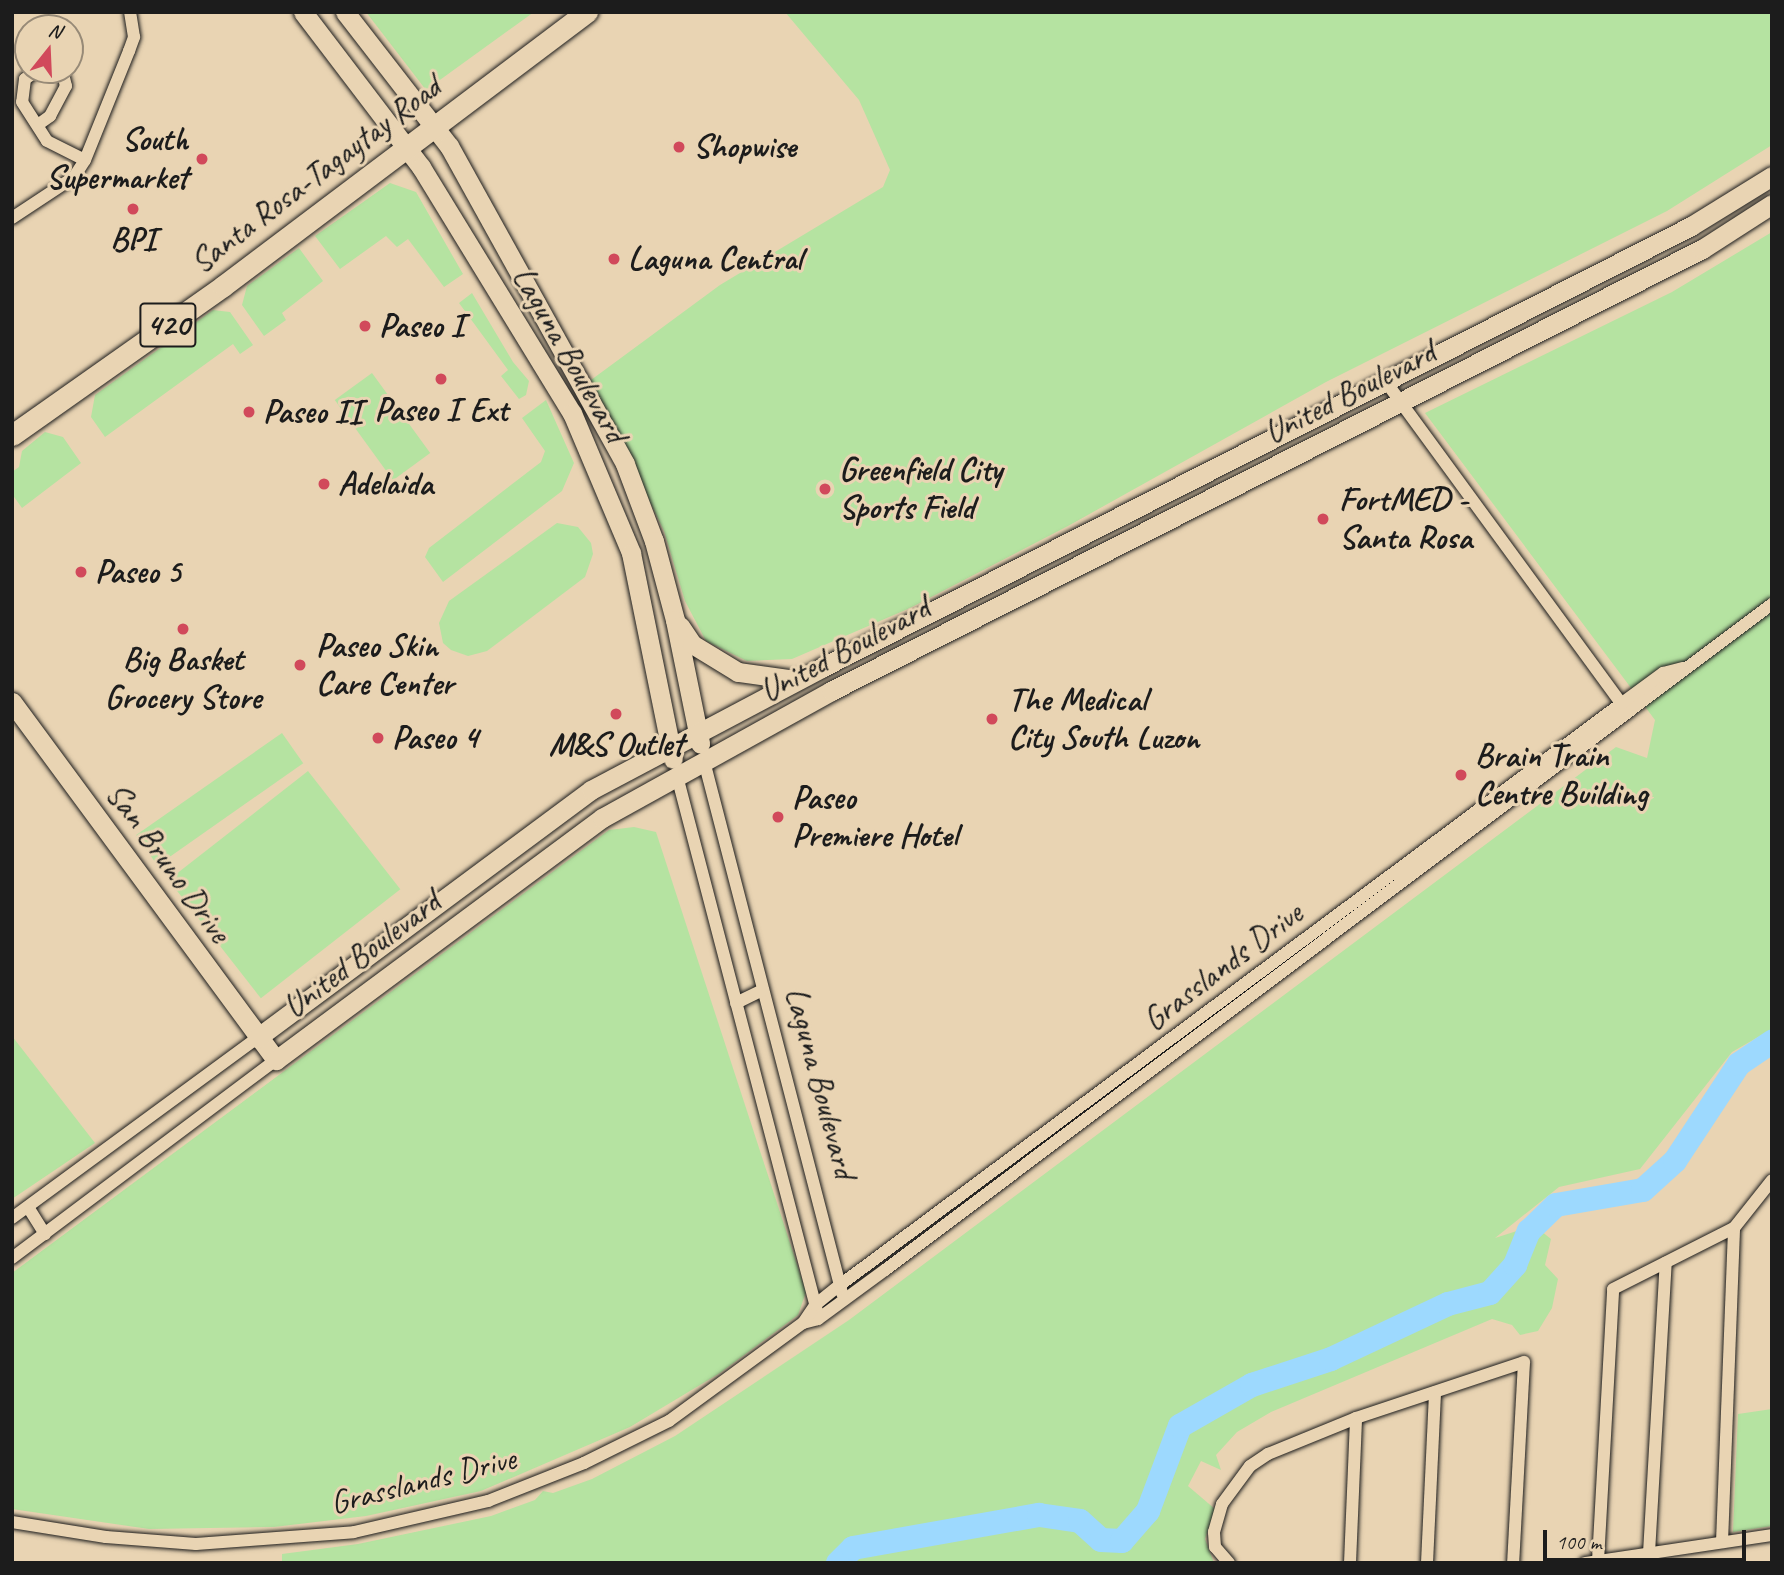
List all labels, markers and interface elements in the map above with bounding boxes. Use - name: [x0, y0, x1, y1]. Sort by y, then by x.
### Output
- north arrow: [14, 14, 84, 84]
- text: N: [46, 18, 64, 44]
- street label: Santa Rosa-Tagaytay Road: [183, 68, 449, 282]
- place label: South Supermarket: [46, 120, 188, 198]
- place label: Shopwise: [693, 127, 796, 167]
- marker: Shopwise: [671, 139, 687, 155]
- marker: South Supermarket: [194, 151, 210, 167]
- marker: BPI: [125, 201, 141, 217]
- place label: BPI: [110, 220, 156, 260]
- place label: Laguna Central: [628, 239, 802, 279]
- marker: Laguna Central: [606, 251, 622, 267]
- street label: Laguna Boulevard: [503, 260, 635, 450]
- road number: 420: [138, 296, 198, 354]
- place label: Paseo I: [379, 306, 464, 346]
- marker: Paseo I: [357, 318, 373, 334]
- street label: United Boulevard: [1258, 333, 1442, 453]
- marker: Paseo I Ext: [433, 371, 449, 387]
- place label: Paseo I Ext: [374, 390, 508, 430]
- place label: Paseo II: [263, 392, 362, 432]
- marker: Paseo II: [241, 404, 257, 420]
- place label: Greenfield City Sports Field: [839, 450, 1002, 528]
- place label: Adelaida: [338, 464, 433, 504]
- marker: Adelaida: [316, 476, 332, 492]
- place label: FortMED - Santa Rosa: [1339, 480, 1472, 558]
- marker: Greenfield City Sports Field: [817, 481, 833, 497]
- marker: FortMED - Santa Rosa: [1313, 509, 1333, 529]
- place label: Paseo 5: [95, 552, 181, 592]
- marker: Paseo 5: [73, 564, 89, 580]
- street label: United Boulevard: [753, 589, 937, 711]
- marker: Big Basket Grocery Store: [175, 621, 191, 637]
- place label: Paseo Skin Care Center: [316, 626, 453, 704]
- place label: Big Basket Grocery Store: [105, 640, 261, 718]
- marker: Paseo Skin Care Center: [290, 655, 310, 675]
- place label: The Medical City South Luzon: [1008, 680, 1198, 758]
- marker: M&S Outlet: [608, 706, 624, 722]
- marker: The Medical City South Luzon: [982, 709, 1002, 729]
- place label: Paseo 4: [392, 718, 478, 758]
- place label: M&S Outlet: [549, 725, 683, 765]
- marker: Paseo 4: [370, 730, 386, 746]
- place label: Brain Train Centre Building: [1475, 736, 1647, 814]
- marker: Brain Train Centre Building: [1453, 767, 1469, 783]
- street label: San Bruno Drive: [97, 775, 239, 951]
- place label: Paseo Premiere Hotel: [792, 778, 958, 856]
- marker: Paseo Premiere Hotel: [770, 809, 786, 825]
- street label: United Boulevard: [275, 883, 449, 1027]
- street label: Grasslands Drive: [1135, 894, 1311, 1040]
- street label: Laguna Boulevard: [775, 983, 865, 1183]
- street label: Grasslands Drive: [326, 1439, 520, 1523]
- scale bar: [1546, 1516, 1749, 1560]
- text: 100 m: [1556, 1529, 1601, 1555]

